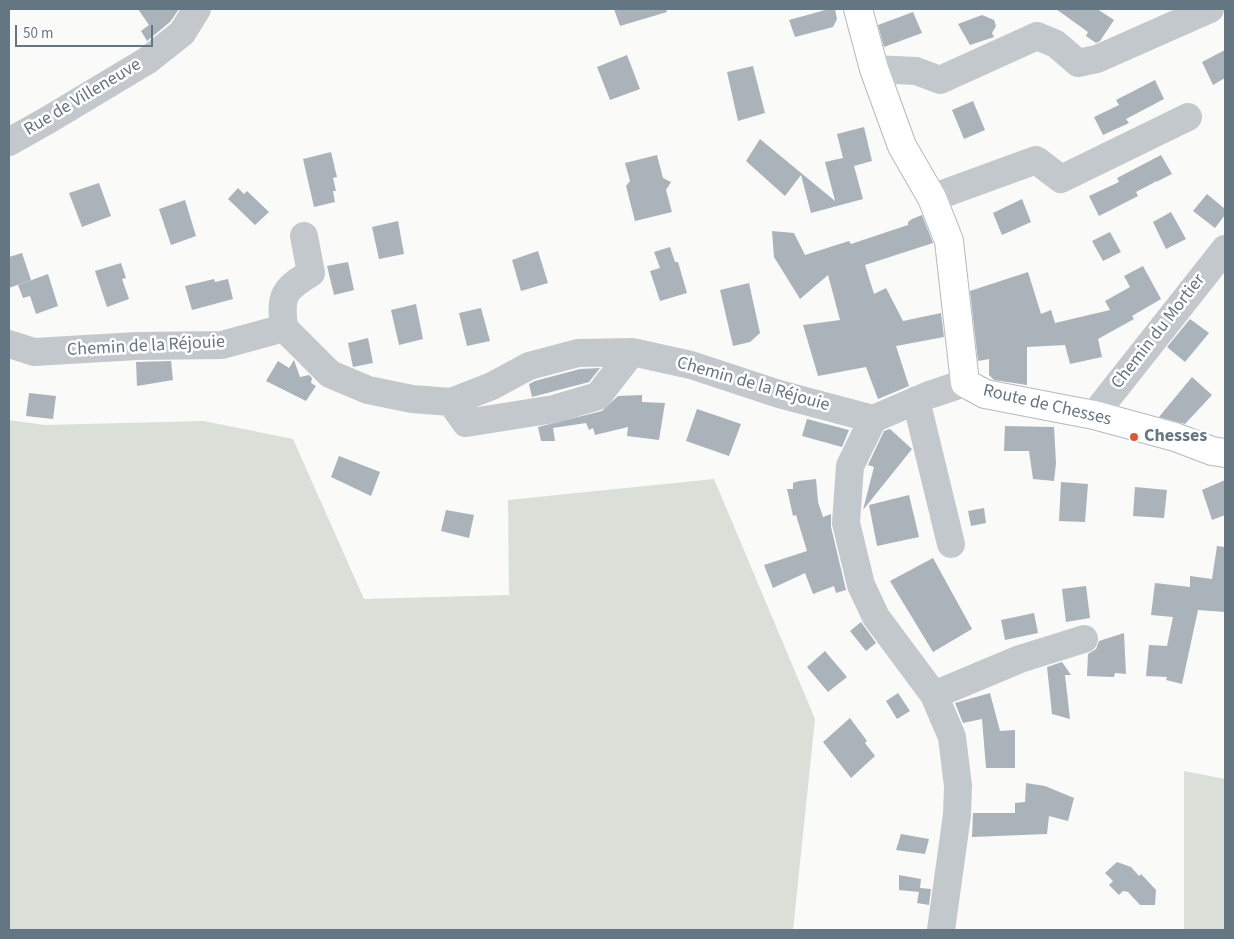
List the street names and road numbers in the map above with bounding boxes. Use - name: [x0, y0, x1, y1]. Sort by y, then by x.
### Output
- street label: Rue de Villeneuve: [21, 55, 145, 141]
- street label: Chemin du Mortier: [1107, 270, 1211, 394]
- street label: Chemin de la Réjouie: [67, 332, 225, 362]
- street label: Chemin de la Réjouie: [674, 353, 832, 417]
- street label: Route de Chesses: [981, 381, 1113, 431]

